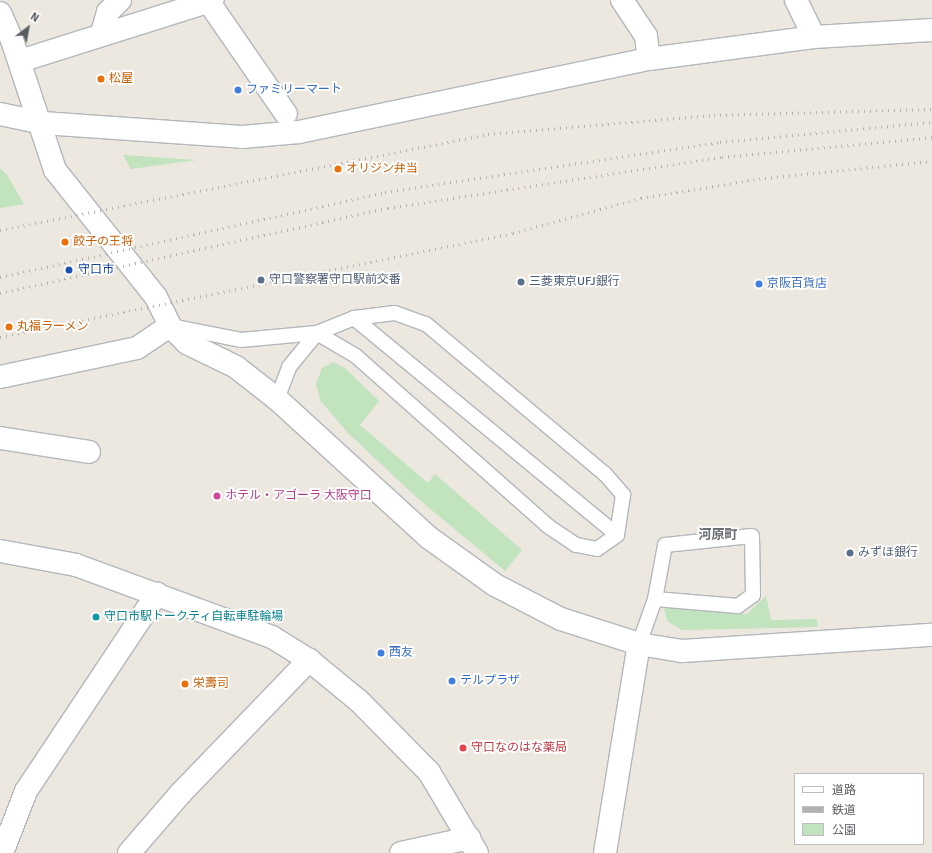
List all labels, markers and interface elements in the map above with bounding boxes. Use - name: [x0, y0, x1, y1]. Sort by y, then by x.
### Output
- north arrow: [8, 8, 48, 48]
- text: N: [28, 10, 41, 25]
- place label: 松屋: [109, 72, 133, 86]
- marker: 松屋: [96, 74, 106, 84]
- place label: ファミリーマート: [246, 83, 342, 97]
- marker: ファミリーマート: [233, 85, 243, 95]
- place label: オリジン弁当: [346, 162, 418, 176]
- marker: オリジン弁当: [333, 164, 343, 174]
- place label: 餃子の王将: [73, 235, 133, 249]
- marker: 餃子の王将: [60, 237, 70, 247]
- place label: 守口市: [78, 263, 114, 277]
- marker: 守口市: [63, 264, 75, 276]
- place label: 守口警察署守口駅前交番: [269, 273, 401, 287]
- marker: 守口警察署守口駅前交番: [256, 275, 266, 285]
- place label: 三菱東京UFJ銀行: [529, 275, 620, 289]
- marker: 三菱東京UFJ銀行: [516, 277, 526, 287]
- place label: 京阪百貨店: [767, 277, 827, 291]
- marker: 京阪百貨店: [754, 279, 764, 289]
- place label: 丸福ラーメン: [17, 320, 89, 334]
- marker: 丸福ラーメン: [4, 322, 14, 332]
- place label: ホテル・アゴーラ 大阪守口: [225, 489, 372, 503]
- marker: ホテル・アゴーラ 大阪守口: [212, 491, 222, 501]
- district label: 河原町: [699, 527, 737, 543]
- place label: みずほ銀行: [858, 546, 918, 560]
- marker: みずほ銀行: [845, 548, 855, 558]
- place label: 守口市駅トークティ自転車駐輪場: [104, 610, 284, 624]
- marker: 守口市駅トークティ自転車駐輪場: [91, 612, 101, 622]
- place label: 西友: [389, 646, 413, 660]
- marker: 西友: [376, 648, 386, 658]
- place label: テルプラザ: [460, 674, 520, 688]
- marker: テルプラザ: [447, 676, 457, 686]
- place label: 栄壽司: [193, 677, 229, 691]
- marker: 栄壽司: [180, 679, 190, 689]
- place label: 守口なのはな薬局: [471, 741, 567, 755]
- marker: 守口なのはな薬局: [458, 743, 468, 753]
- legend: [794, 773, 924, 845]
- text: 道路: [832, 783, 856, 798]
- text: 鉄道: [832, 803, 856, 818]
- text: 公園: [832, 823, 856, 838]

